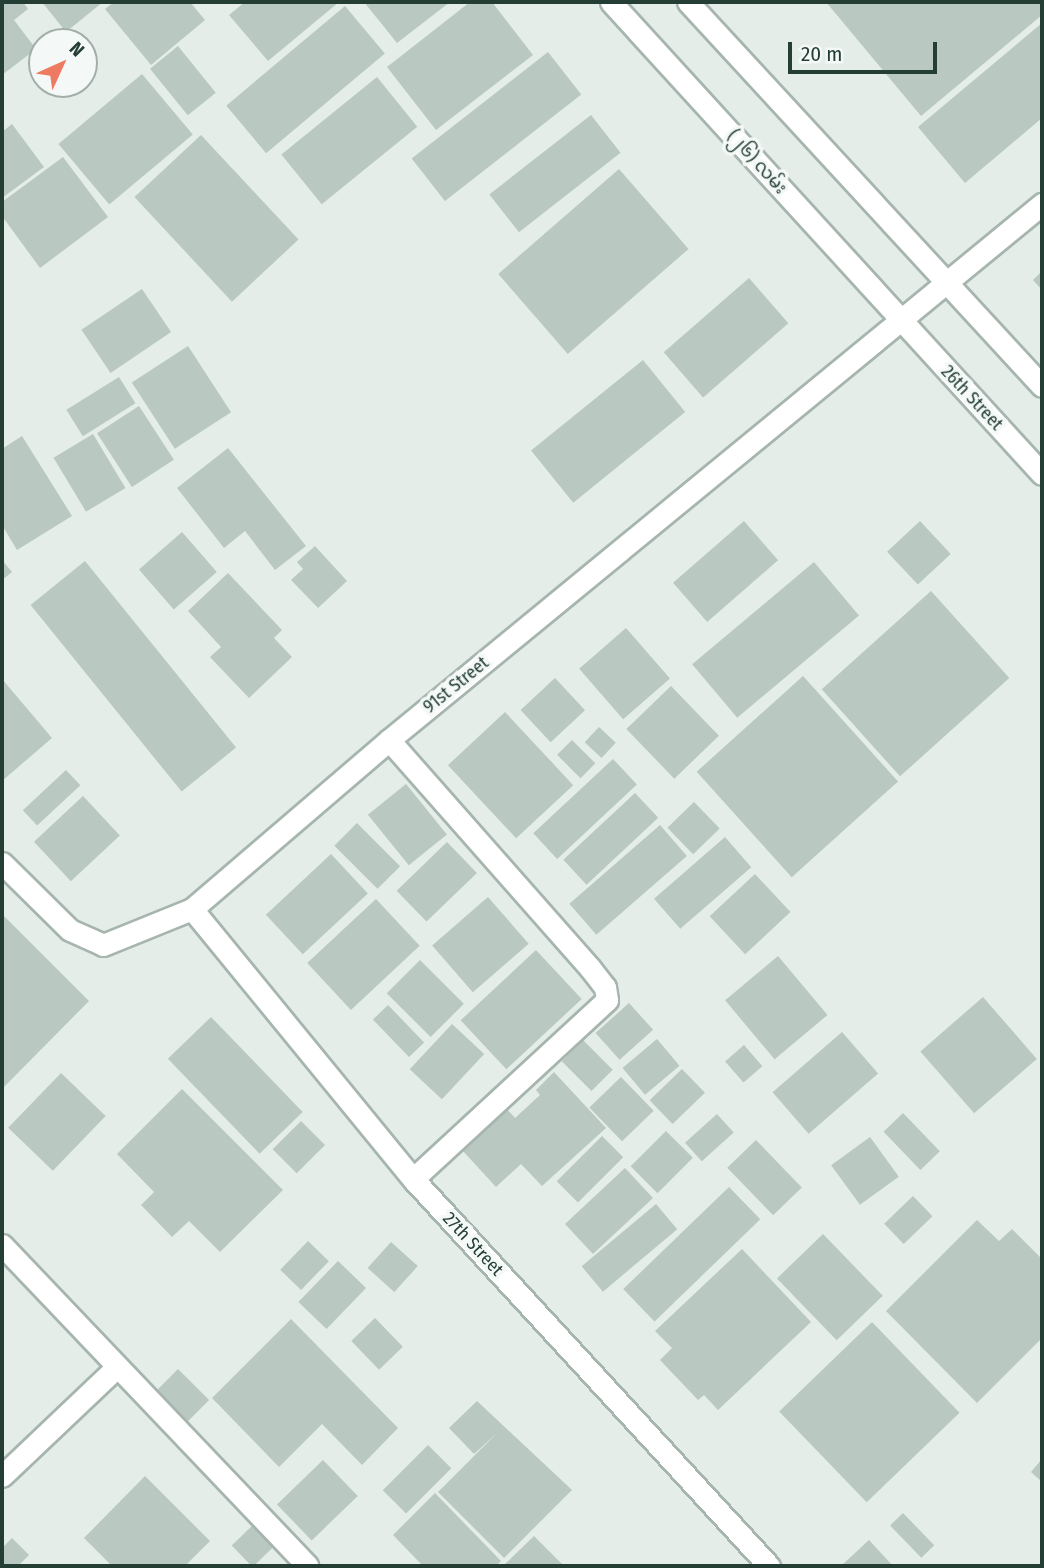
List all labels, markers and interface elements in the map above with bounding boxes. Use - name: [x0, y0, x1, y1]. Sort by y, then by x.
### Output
- north arrow: [28, 28, 98, 98]
- scale bar: [792, 28, 941, 72]
- text: N: [65, 37, 89, 61]
- text: 20 m: [801, 41, 842, 67]
- street label: (၂၆) လမ်း: [723, 126, 791, 198]
- street label: 26th Street: [937, 361, 1007, 435]
- street label: 91st Street: [419, 652, 493, 718]
- street label: 27th Street: [438, 1208, 508, 1280]

